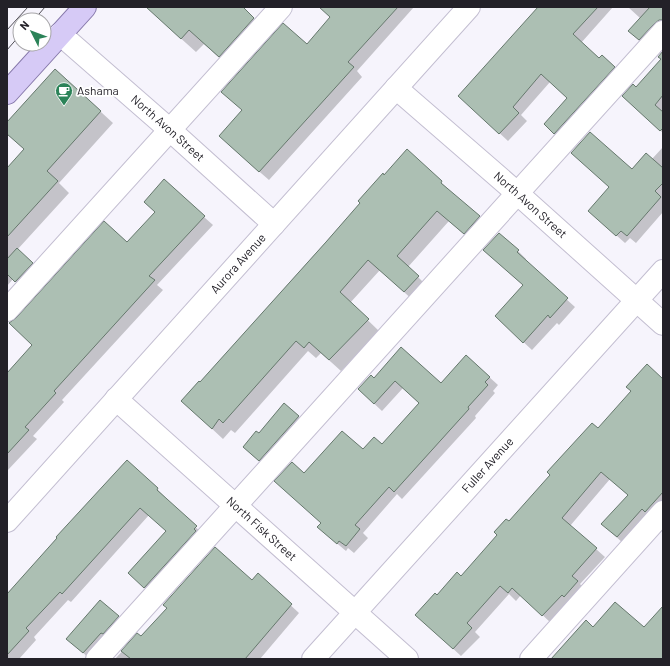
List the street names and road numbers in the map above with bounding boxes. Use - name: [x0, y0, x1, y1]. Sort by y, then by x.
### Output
- street label: North Avon Street: [129, 91, 208, 164]
- street label: North Avon Street: [491, 168, 570, 240]
- street label: Aurora Avenue: [207, 230, 268, 296]
- street label: Fuller Avenue: [458, 434, 516, 495]
- street label: North Fisk Street: [224, 493, 300, 563]

